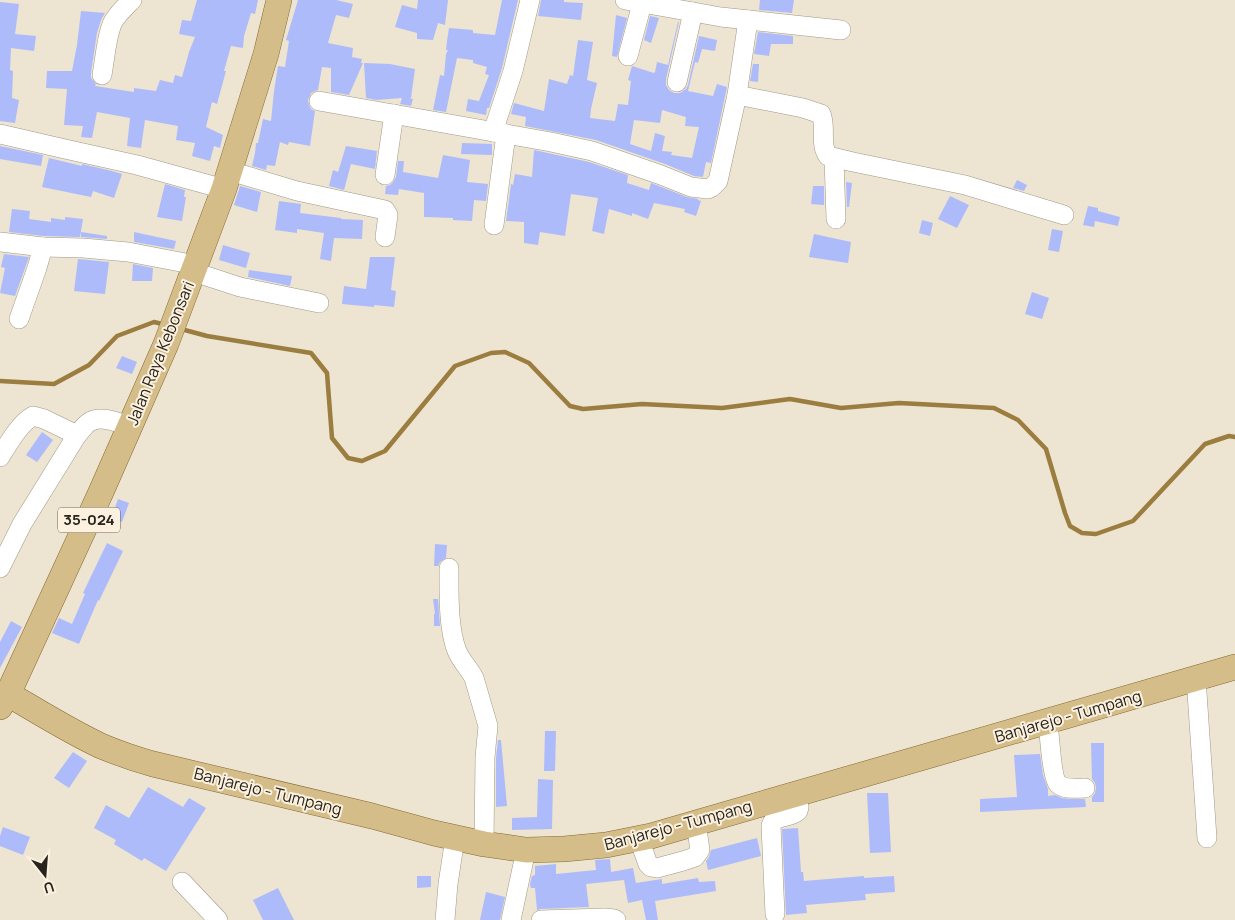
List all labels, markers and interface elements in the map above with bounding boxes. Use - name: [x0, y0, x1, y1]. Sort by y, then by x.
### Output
- street label: Jalan Raya Kebonsari: [121, 278, 199, 428]
- road number: 35-024: [58, 508, 120, 532]
- street label: Banjarejo - Tumpang: [992, 685, 1144, 747]
- street label: Banjarejo - Tumpang: [192, 762, 344, 820]
- street label: Banjarejo - Tumpang: [602, 795, 754, 855]
- north arrow: [20, 850, 70, 900]
- text: U: [41, 877, 57, 898]

